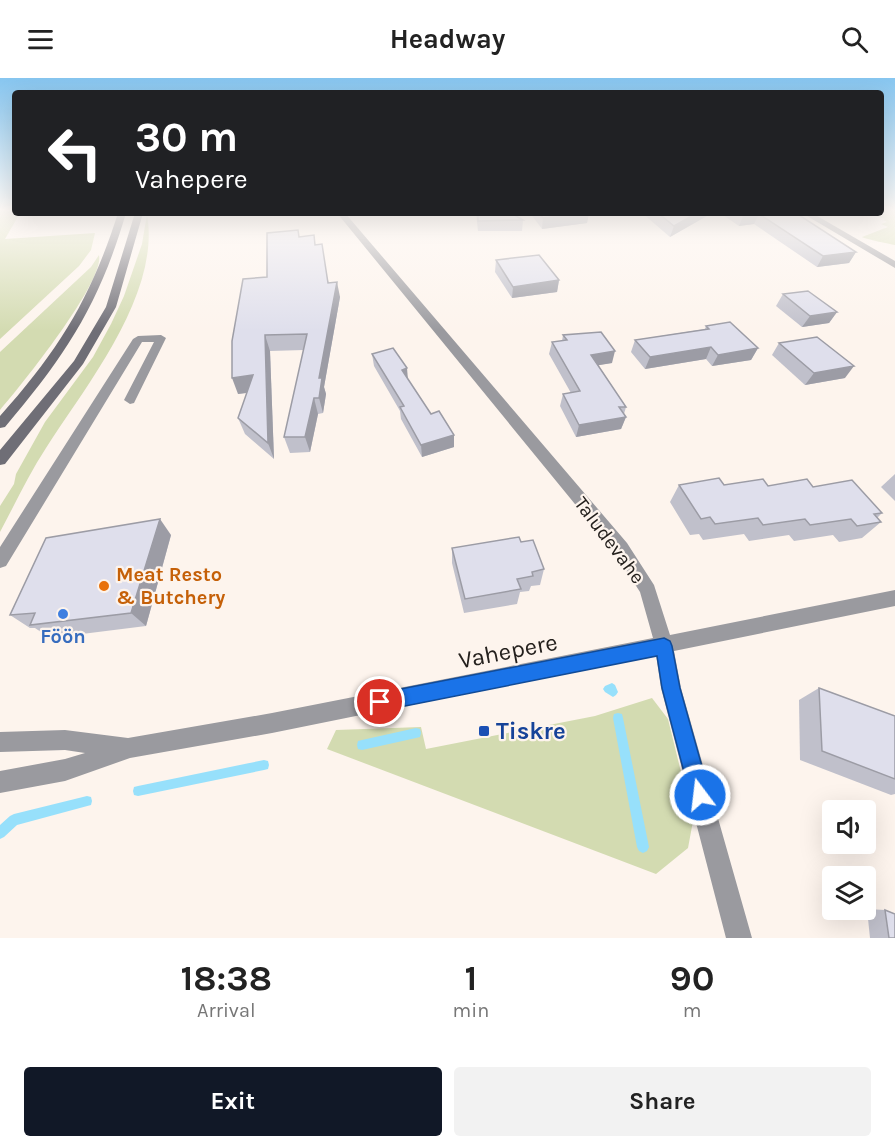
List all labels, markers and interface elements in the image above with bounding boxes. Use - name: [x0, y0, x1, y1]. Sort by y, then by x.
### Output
- icon: menu: [24, 23, 57, 56]
- text: Headway: [390, 23, 505, 55]
- icon: search: [838, 23, 871, 56]
- text: 30 m: [135, 112, 238, 162]
- icon: left: [36, 114, 114, 192]
- text: Vahepere: [135, 163, 248, 195]
- street label: Taludevahe: [570, 492, 650, 588]
- place label: Meat Resto & Butchery: [116, 563, 225, 609]
- marker: Meat Resto & Butchery: [97, 579, 111, 593]
- marker: Föön: [56, 607, 70, 621]
- place label: Föön: [40, 625, 86, 648]
- street label: Vahepere: [456, 628, 560, 674]
- pin: [354, 676, 405, 727]
- icon: arrive: [363, 685, 396, 718]
- place label: Tiskre: [496, 717, 566, 745]
- marker: Tiskre: [477, 724, 491, 738]
- position arrow: [668, 763, 732, 827]
- map controls: [822, 800, 876, 920]
- button: sound: [822, 800, 876, 854]
- button: layers: [822, 866, 876, 920]
- text: 18:38: [181, 957, 272, 999]
- text: 1: [464, 957, 477, 999]
- text: 90: [670, 957, 714, 999]
- text: Arrival: [197, 999, 256, 1022]
- text: min: [452, 999, 489, 1022]
- text: m: [683, 999, 701, 1022]
- button: Exit: [24, 1067, 442, 1136]
- button: Share: [454, 1067, 871, 1136]

